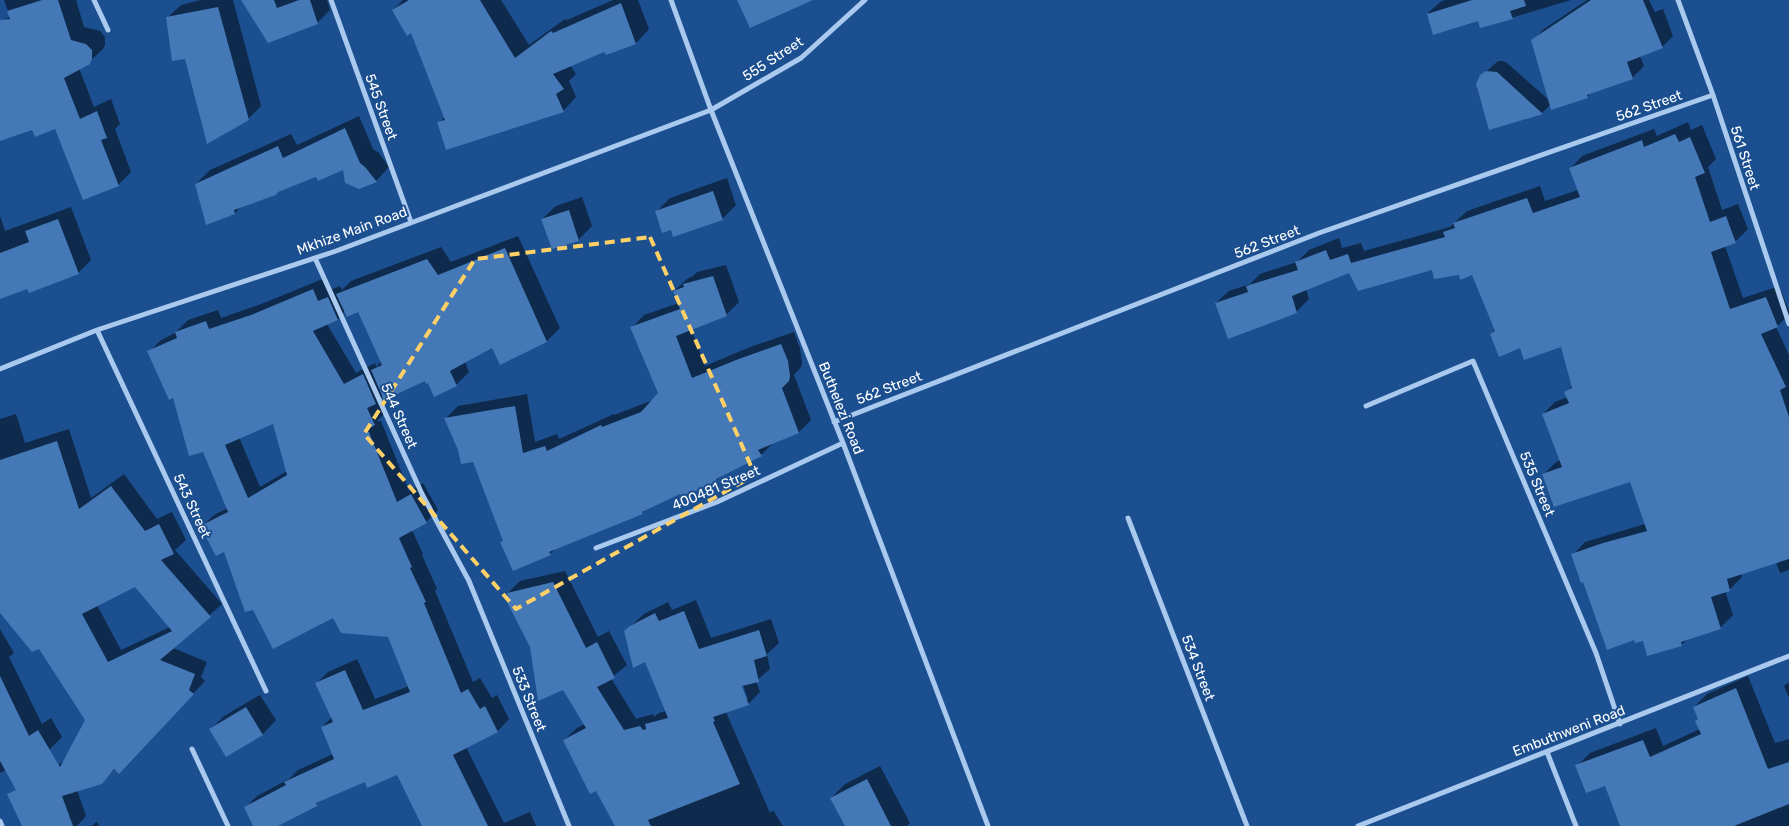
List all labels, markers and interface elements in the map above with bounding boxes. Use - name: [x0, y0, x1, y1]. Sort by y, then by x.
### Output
- street label: 555 Street: [739, 33, 807, 85]
- street label: 545 Street: [361, 72, 401, 143]
- street label: 562 Street: [1614, 87, 1685, 125]
- street label: 561 Street: [1727, 124, 1763, 193]
- street label: Mkhize Main Road: [295, 203, 409, 259]
- street label: 562 Street: [1232, 222, 1303, 262]
- street label: Buthelezi Road: [815, 359, 867, 457]
- street label: 562 Street: [854, 368, 925, 408]
- street label: 544 Street: [377, 381, 421, 452]
- street label: 535 Street: [1516, 449, 1558, 520]
- street label: 400481 Street: [669, 462, 763, 514]
- street label: 543 Street: [170, 471, 215, 541]
- street label: 534 Street: [1178, 633, 1219, 704]
- street label: 533 Street: [508, 664, 550, 735]
- street label: Embuthweni Road: [1510, 702, 1628, 760]

